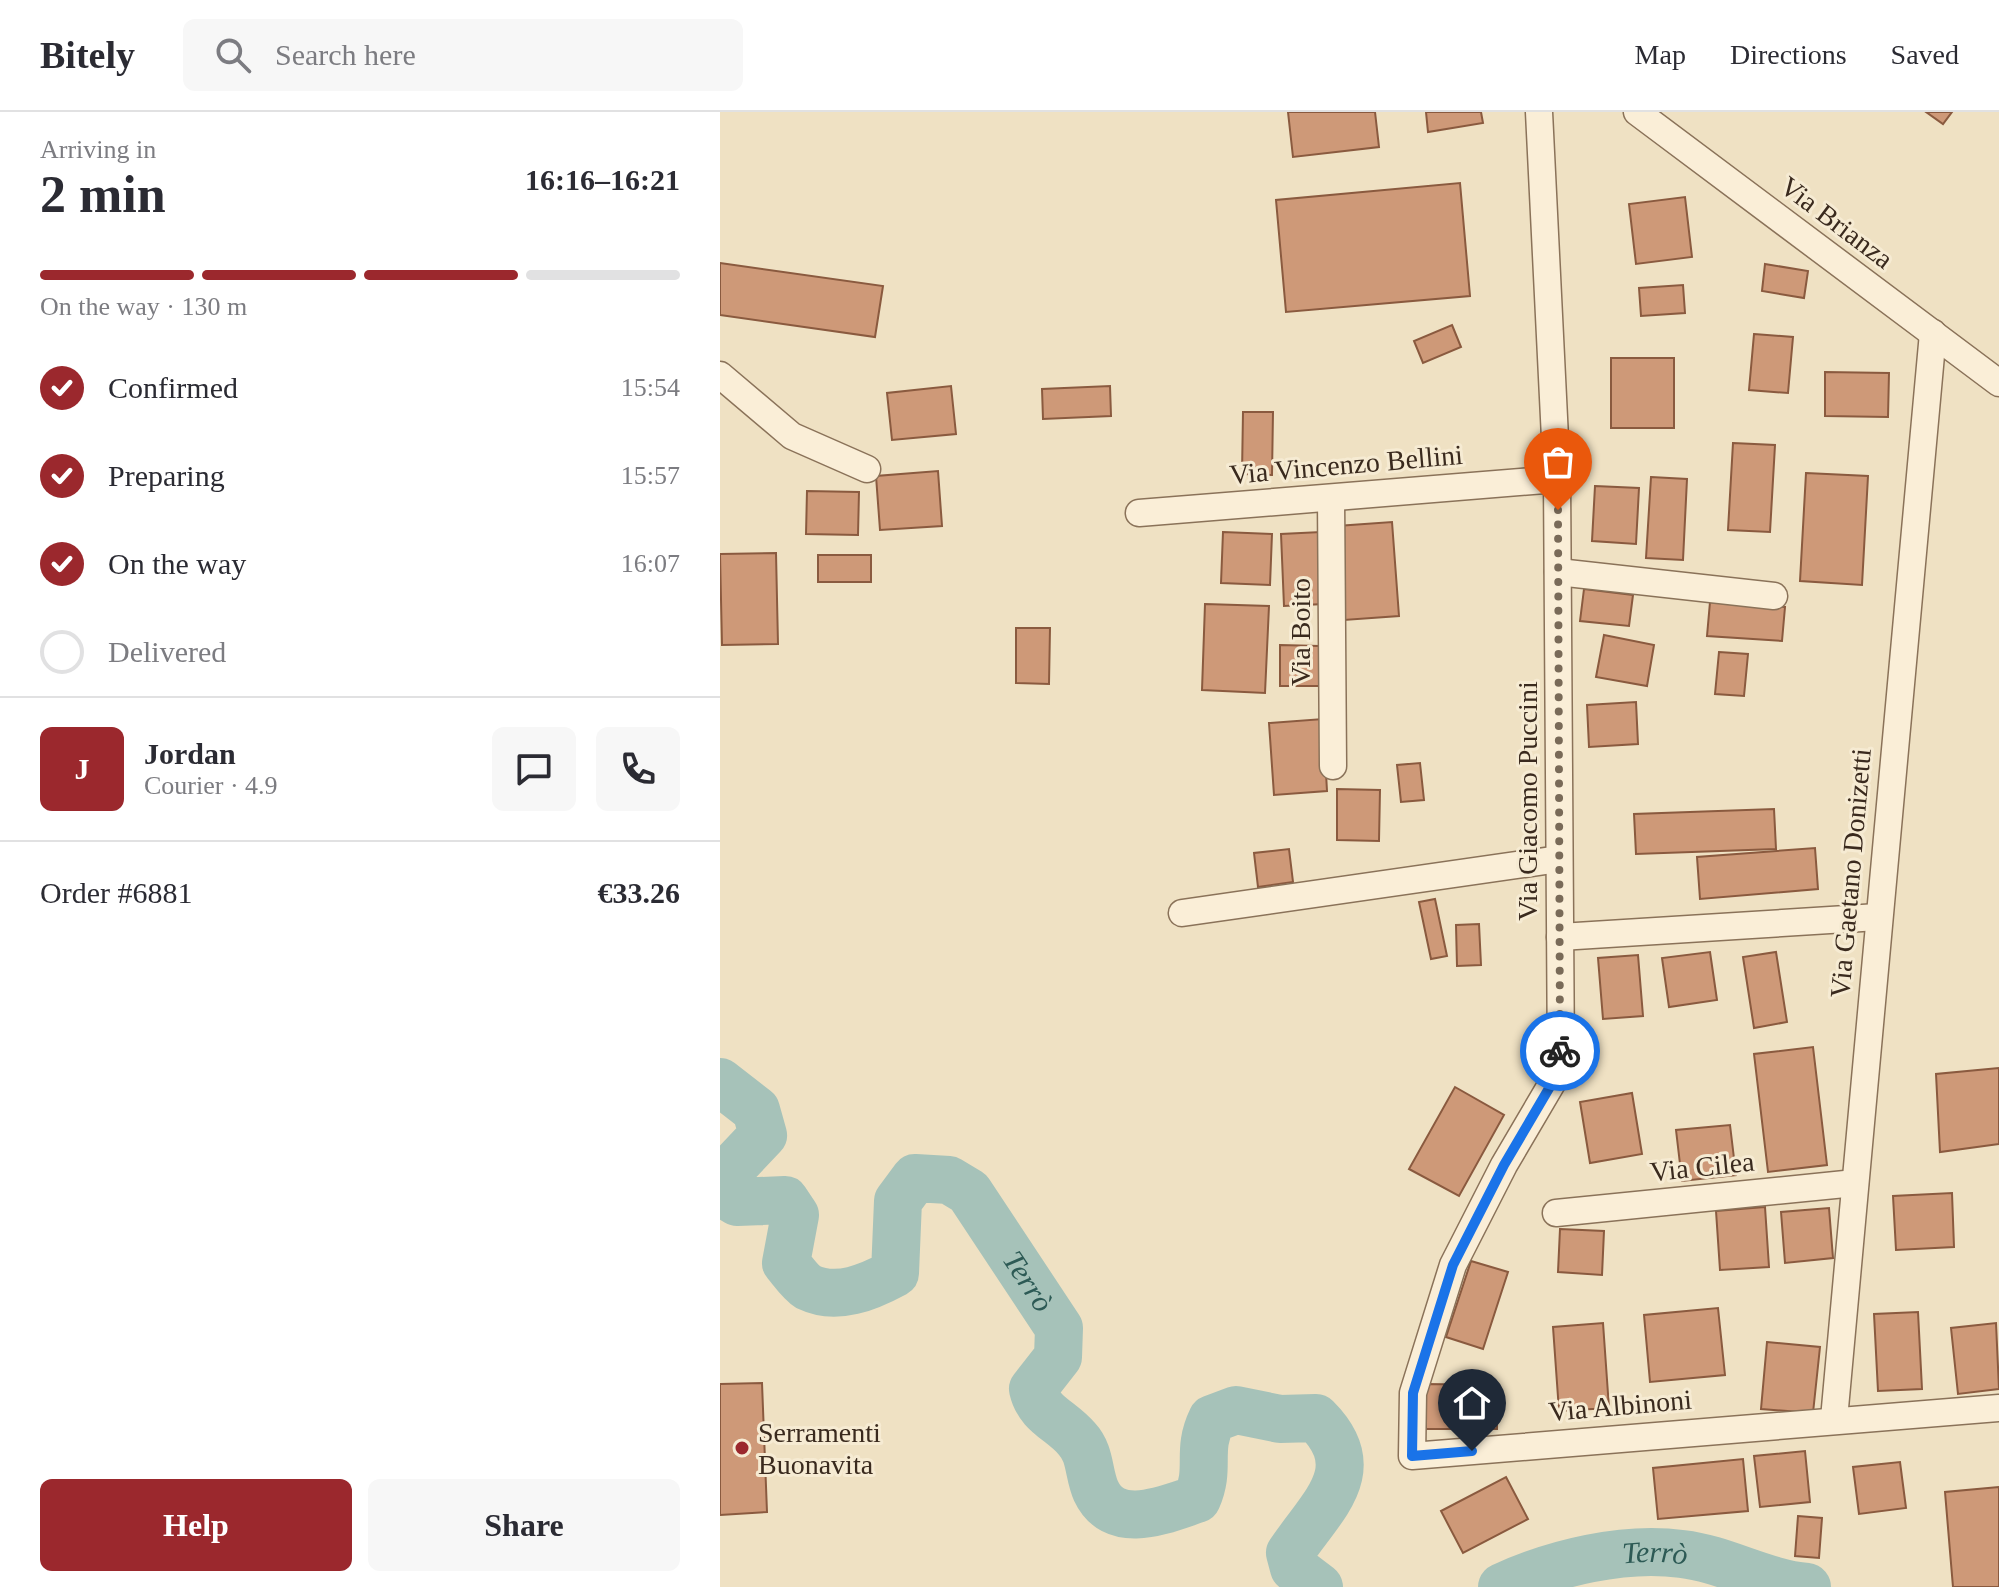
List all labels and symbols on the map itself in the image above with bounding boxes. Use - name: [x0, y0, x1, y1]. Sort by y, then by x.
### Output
- street label: Via Brianza: [1774, 170, 1900, 275]
- pin: [1524, 428, 1592, 510]
- street label: Via Vincenzo Bellini: [1228, 439, 1464, 490]
- street label: Via Boito: [1285, 578, 1316, 686]
- street label: Via Giacomo Puccini: [1512, 681, 1543, 921]
- street label: Via Gaetano Donizetti: [1824, 747, 1877, 999]
- courier: [1520, 1011, 1600, 1091]
- street label: Via Cilea: [1648, 1146, 1756, 1187]
- water label: Terrò: [997, 1245, 1060, 1318]
- pin: [1438, 1369, 1506, 1451]
- street label: Via Albinoni: [1547, 1384, 1693, 1427]
- place label: Serramenti Buonavita: [758, 1417, 881, 1480]
- marker: Serramenti Buonavita: [733, 1439, 751, 1457]
- water label: Terrò: [1621, 1535, 1690, 1571]

